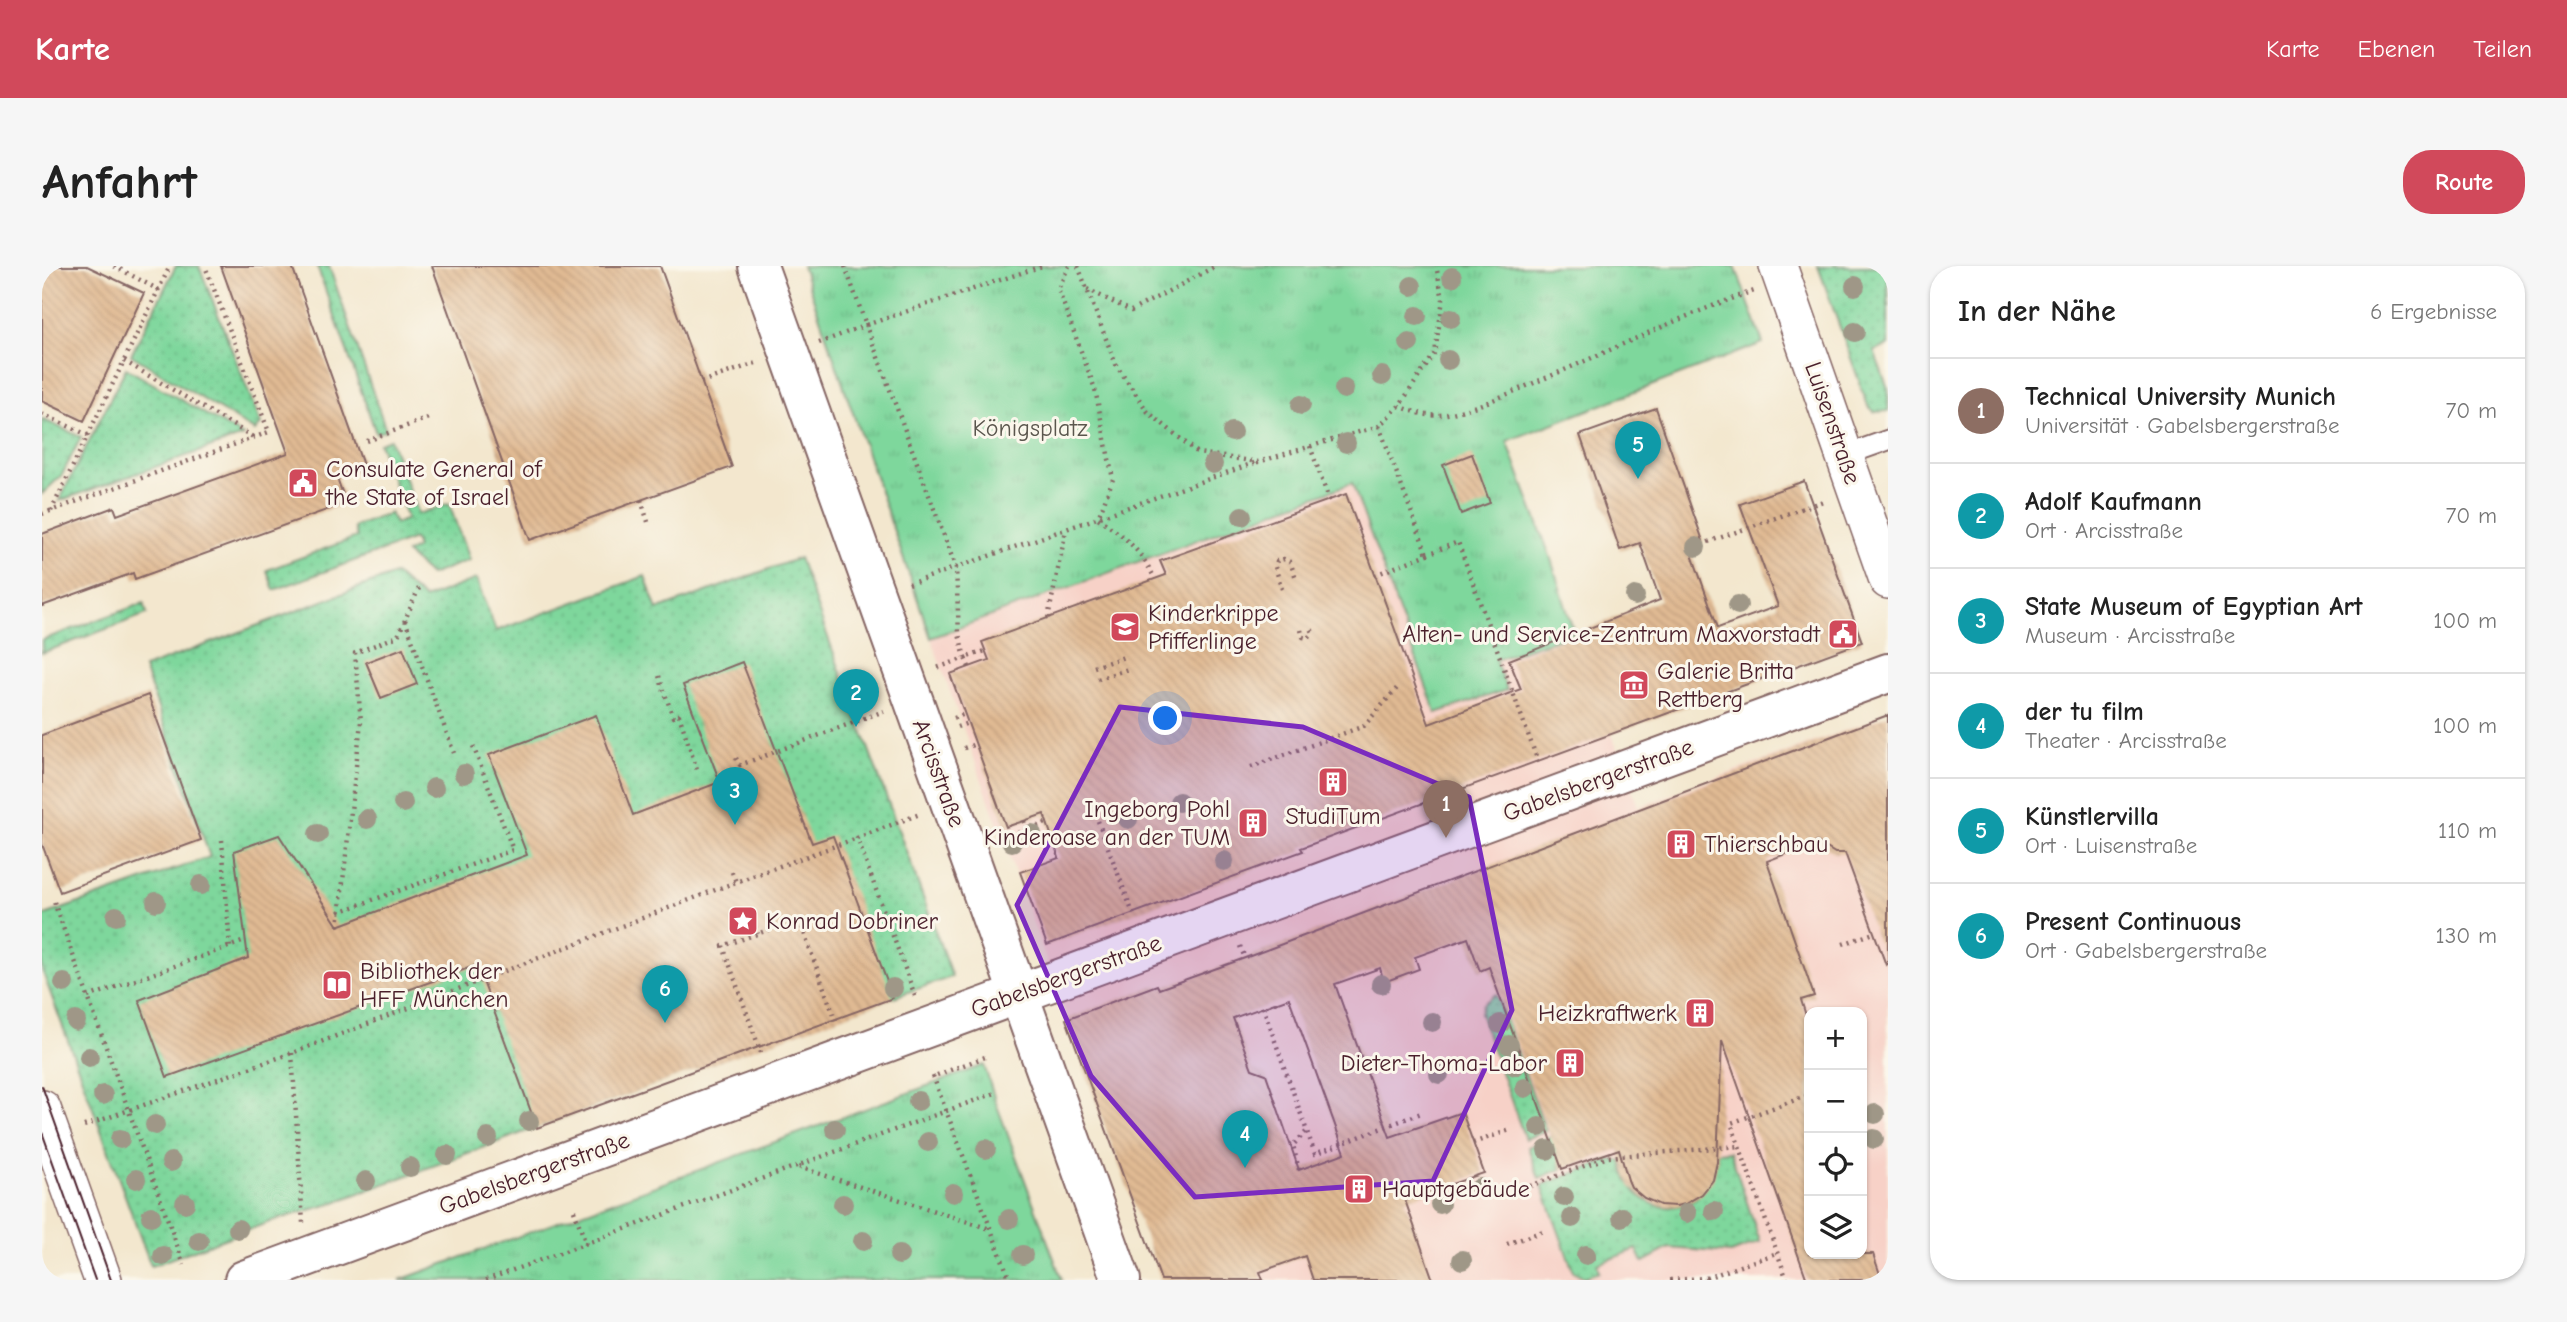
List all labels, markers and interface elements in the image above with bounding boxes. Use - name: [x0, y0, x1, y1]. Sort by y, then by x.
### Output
- text: Karte: [35, 30, 110, 68]
- text: Karte: [2266, 35, 2319, 63]
- text: Ebenen: [2357, 35, 2435, 63]
- text: Teilen: [2473, 35, 2532, 63]
- button: Route: [2403, 150, 2525, 214]
- text: Anfahrt: [42, 154, 197, 210]
- text: In der Nähe: [1958, 294, 2116, 329]
- text: 6 Ergebnisse: [2370, 298, 2497, 325]
- street label: Luisenstraße: [1799, 358, 1867, 488]
- text: Technical University Munich: [2025, 382, 2336, 412]
- text: 1: [1976, 397, 1986, 424]
- text: 70 m: [2445, 397, 2497, 424]
- text: Universität · Gabelsbergerstraße: [2025, 412, 2339, 439]
- park label: Königsplatz: [972, 414, 1088, 442]
- pin: 5: [1615, 421, 1661, 479]
- place label: Consulate General of the State of Israel: [325, 455, 543, 511]
- public building icon: Consulate General of the State of Israel: [286, 466, 320, 500]
- text: Adolf Kaufmann: [2025, 487, 2202, 517]
- text: 2: [1975, 502, 1987, 529]
- text: 70 m: [2445, 502, 2497, 529]
- text: Ort · Arcisstraße: [2025, 517, 2183, 544]
- text: State Museum of Egyptian Art: [2025, 592, 2363, 622]
- place label: Kinderkrippe Pfifferlinge: [1148, 599, 1279, 655]
- text: 3: [1975, 607, 1987, 634]
- text: 100 m: [2433, 607, 2497, 634]
- school or university icon: Kinderkrippe Pfifferlinge: [1108, 610, 1142, 644]
- public building icon: Alten- und Service-Zentrum Maxvorstadt: [1826, 617, 1860, 651]
- place label: Alten- und Service-Zentrum Maxvorstadt: [1402, 620, 1821, 648]
- text: Museum · Arcisstraße: [2025, 622, 2235, 649]
- place label: Galerie Britta Rettberg: [1657, 657, 1794, 713]
- museum icon: Galerie Britta Rettberg: [1617, 668, 1651, 702]
- pin: 2: [833, 669, 879, 727]
- text: der tu film: [2025, 697, 2144, 727]
- your location: [1148, 701, 1182, 735]
- text: 4: [1976, 712, 1986, 739]
- text: 100 m: [2433, 712, 2497, 739]
- street label: Arcisstraße: [907, 715, 971, 831]
- text: Theater · Arcisstraße: [2025, 727, 2227, 754]
- street label: Gabelsbergerstraße: [1499, 733, 1697, 827]
- building icon: StudiTum: [1316, 765, 1350, 799]
- pin: 3: [712, 767, 758, 825]
- pin: 1: [1423, 780, 1469, 838]
- place label: Ingeborg Pohl Kinderoase an der TUM: [984, 795, 1230, 851]
- place label: StudiTum: [1285, 802, 1381, 830]
- text: Künstlervilla: [2025, 802, 2159, 832]
- building icon: Ingeborg Pohl Kinderoase an der TUM: [1236, 806, 1270, 840]
- text: 5: [1975, 817, 1987, 844]
- text: 110 m: [2438, 817, 2497, 844]
- building icon: Thierschbau: [1664, 827, 1698, 861]
- place label: Thierschbau: [1704, 830, 1828, 858]
- text: Ort · Luisenstraße: [2025, 832, 2197, 859]
- place icon: Konrad Dobriner: [726, 904, 760, 938]
- place label: Konrad Dobriner: [766, 907, 939, 935]
- text: Present Continuous: [2025, 907, 2241, 937]
- text: 6: [1975, 922, 1987, 949]
- text: 130 m: [2436, 922, 2497, 949]
- street label: Gabelsbergerstraße: [967, 929, 1165, 1023]
- text: Ort · Gabelsbergerstraße: [2025, 937, 2267, 964]
- place label: Bibliothek der HFF München: [360, 957, 508, 1013]
- pin: 6: [642, 965, 688, 1023]
- library icon: Bibliothek der HFF München: [320, 968, 354, 1002]
- building icon: Heizkraftwerk: [1683, 996, 1717, 1030]
- place label: Heizkraftwerk: [1538, 999, 1677, 1027]
- map controls: [1804, 1007, 1867, 1259]
- button: +: [1804, 1007, 1867, 1070]
- building icon: Dieter-Thoma-Labor: [1553, 1046, 1587, 1080]
- place label: Dieter-Thoma-Labor: [1340, 1049, 1547, 1077]
- button: −: [1804, 1070, 1867, 1133]
- pin: 4: [1222, 1110, 1268, 1168]
- street label: Gabelsbergerstraße: [435, 1126, 633, 1220]
- button: locate: [1804, 1133, 1867, 1196]
- building icon: Hauptgebäude: [1342, 1172, 1376, 1206]
- place label: Hauptgebäude: [1382, 1175, 1530, 1203]
- button: layers: [1804, 1196, 1867, 1259]

